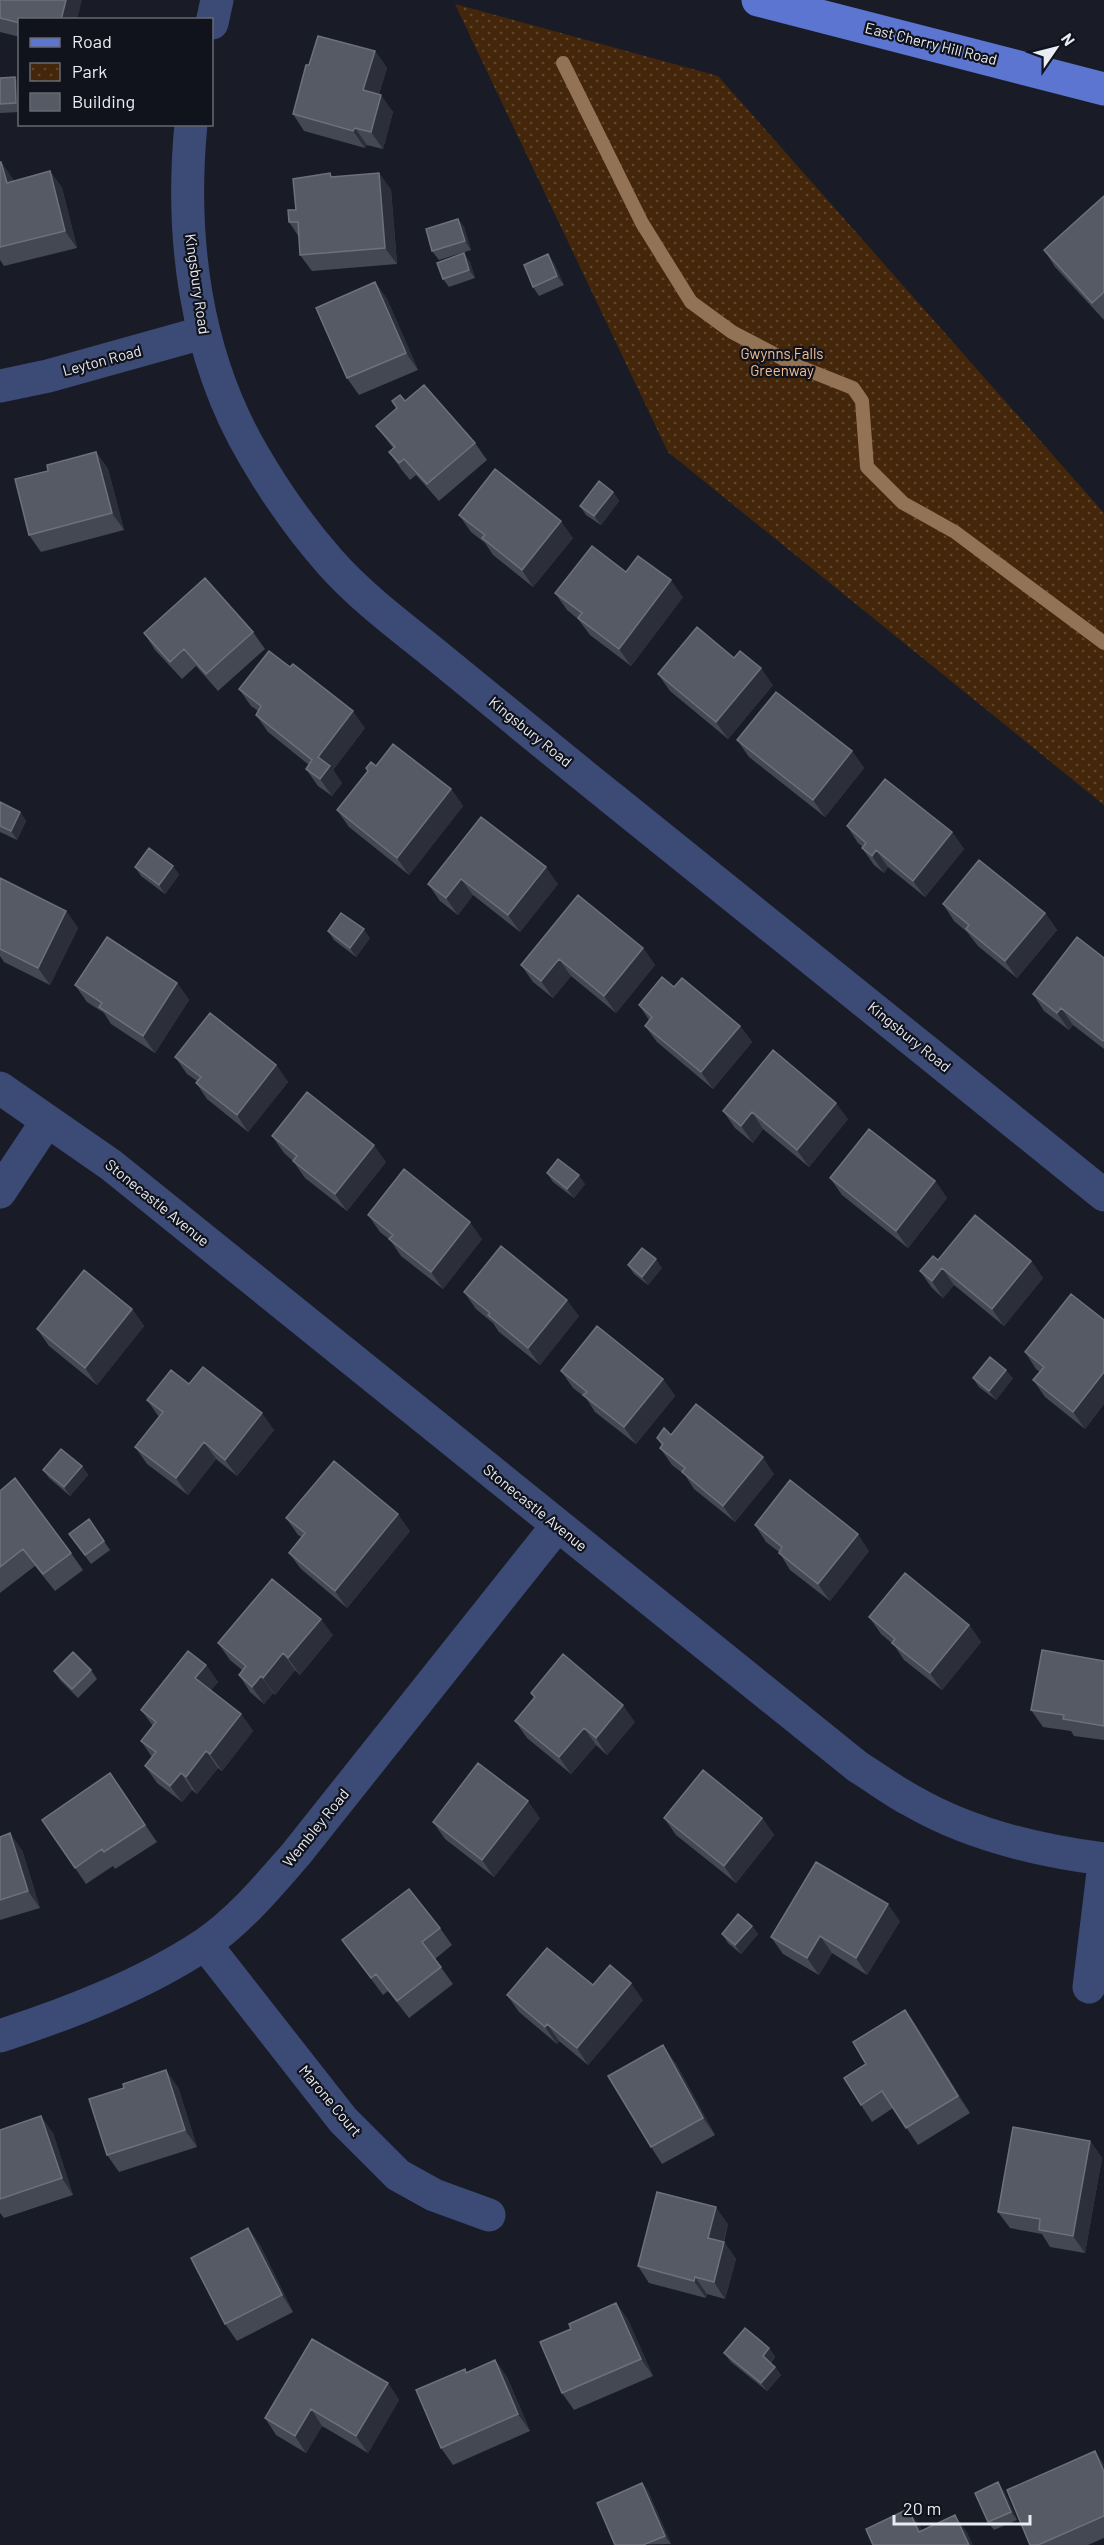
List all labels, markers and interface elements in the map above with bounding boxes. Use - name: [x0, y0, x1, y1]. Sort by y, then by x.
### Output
- legend: [18, 18, 213, 126]
- street label: East Cherry Hill Road: [863, 18, 999, 68]
- north arrow: [1026, 18, 1086, 78]
- text: N: [1058, 29, 1080, 49]
- text: Road: [72, 30, 112, 52]
- text: Park: [72, 60, 107, 82]
- text: Building: [72, 90, 135, 112]
- street label: Kingsbury Road: [182, 232, 214, 335]
- street label: Leyton Road: [60, 341, 143, 379]
- park label: Gwynns Falls Greenway: [740, 344, 824, 379]
- street label: Kingsbury Road: [486, 692, 576, 770]
- street label: Kingsbury Road: [865, 997, 955, 1075]
- street label: Stonecastle Avenue: [102, 1155, 213, 1250]
- street label: Stonecastle Avenue: [480, 1460, 591, 1555]
- street label: Wembley Road: [278, 1785, 352, 1870]
- street label: Marone Court: [296, 2061, 366, 2140]
- scale bar: [894, 2488, 1030, 2526]
- text: 20 m: [903, 2497, 941, 2519]

